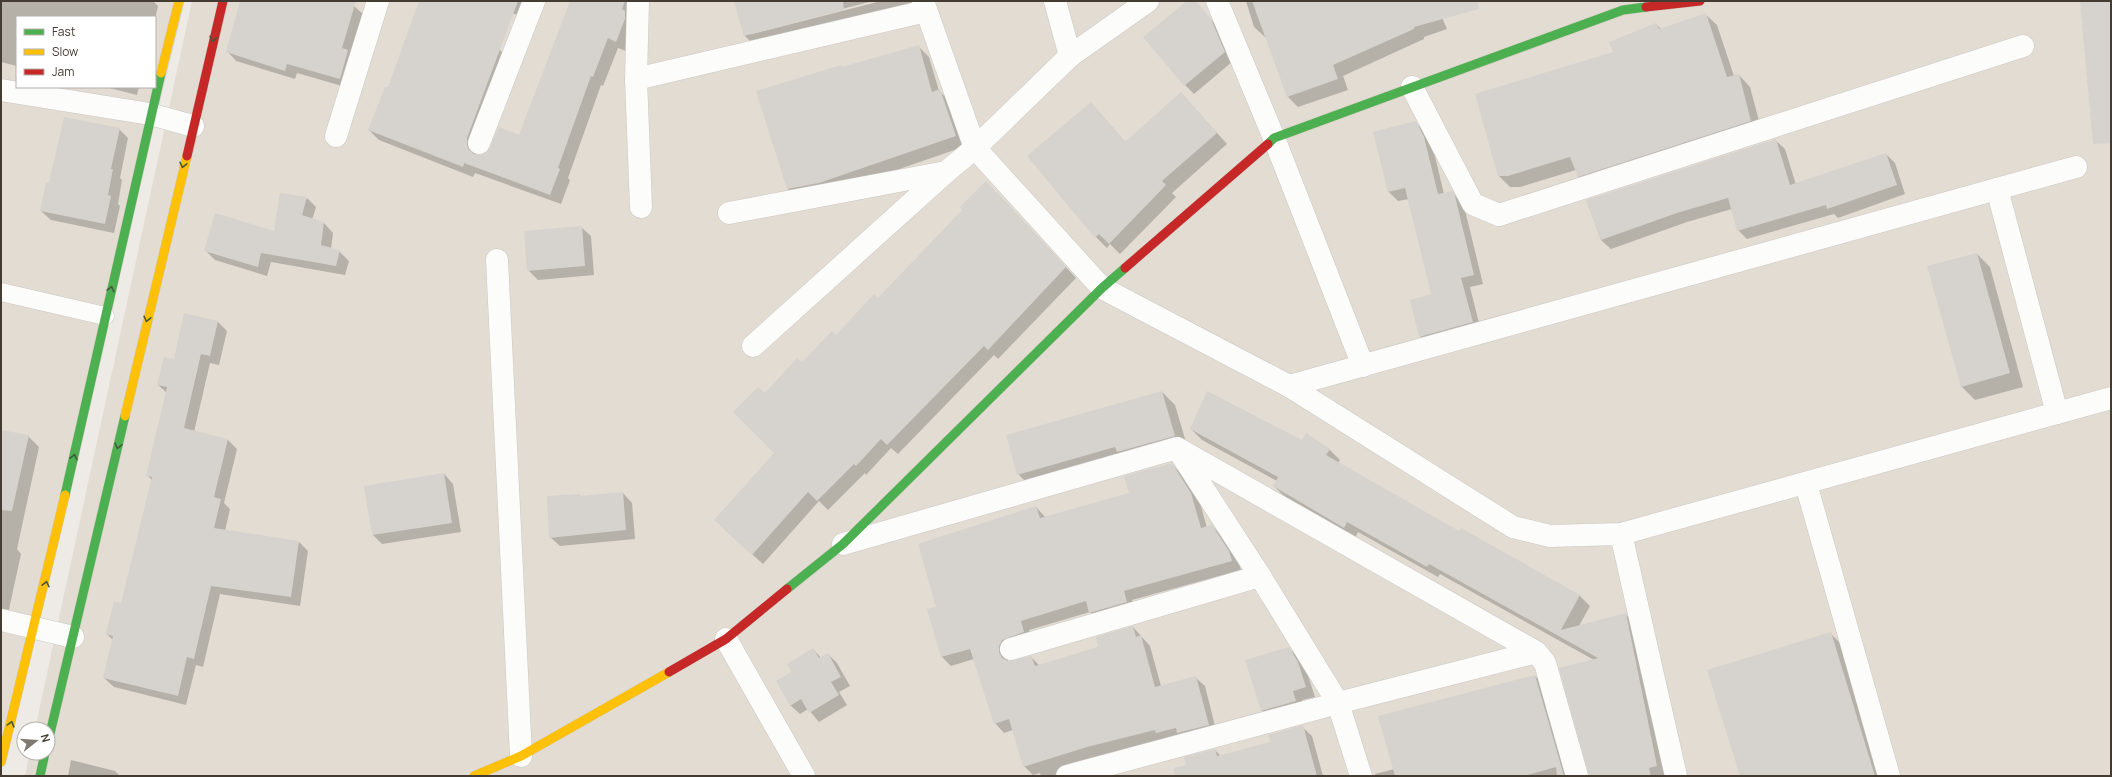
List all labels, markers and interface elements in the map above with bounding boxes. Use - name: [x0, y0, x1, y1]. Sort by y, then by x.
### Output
- legend: [16, 16, 156, 88]
- text: Fast: [52, 23, 76, 40]
- one-way arrow: [209, 35, 218, 42]
- text: Slow: [52, 43, 78, 60]
- text: Jam: [52, 63, 74, 80]
- one-way arrow: [180, 162, 188, 169]
- one-way arrow: [107, 286, 115, 293]
- one-way arrow: [144, 316, 152, 322]
- one-way arrow: [114, 443, 122, 449]
- one-way arrow: [69, 454, 77, 460]
- one-way arrow: [41, 581, 49, 587]
- one-way arrow: [6, 721, 15, 728]
- north arrow: [16, 721, 56, 761]
- text: N: [38, 732, 54, 744]

